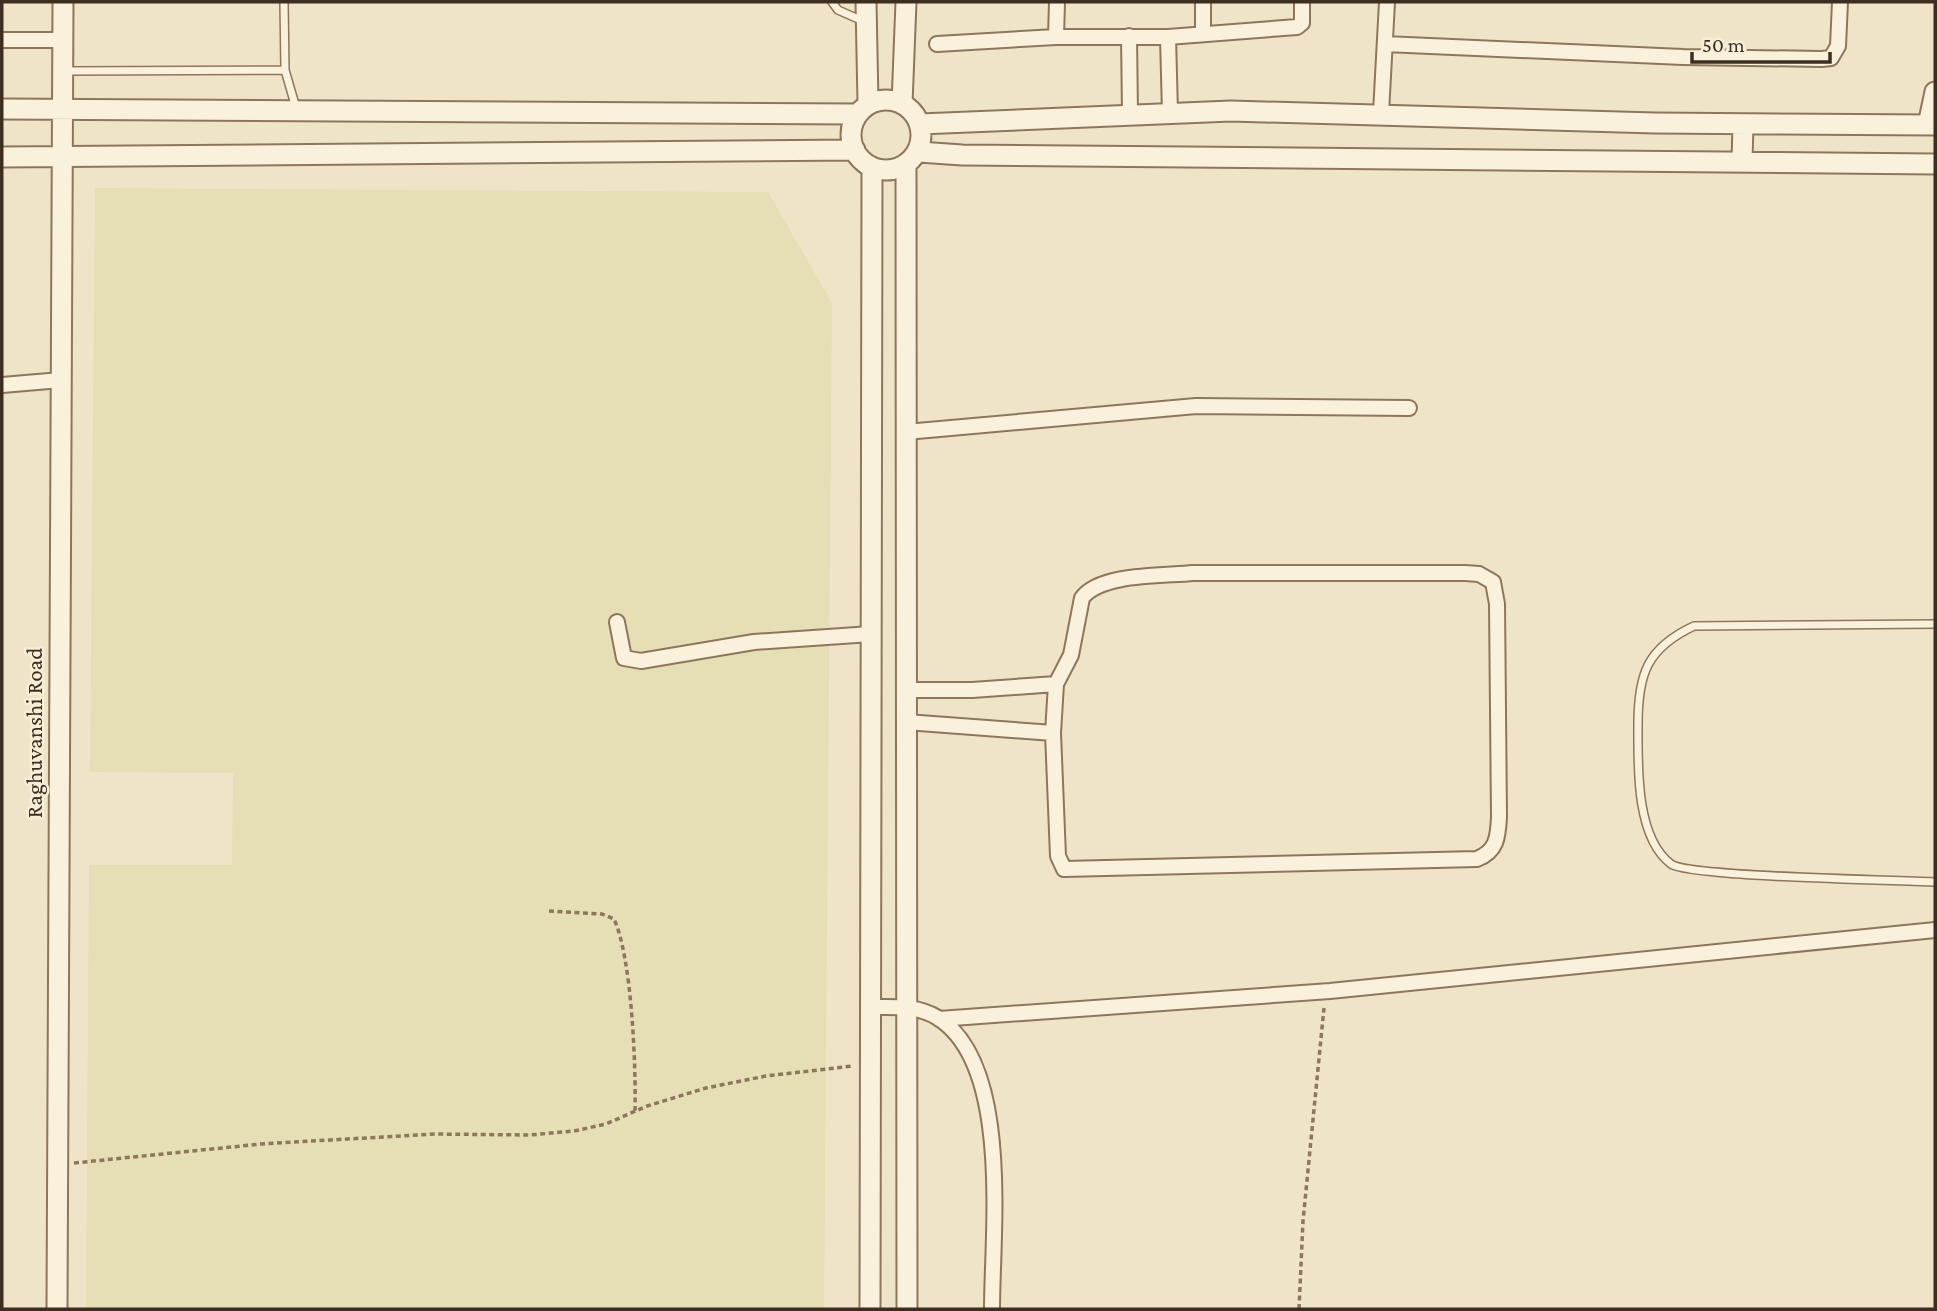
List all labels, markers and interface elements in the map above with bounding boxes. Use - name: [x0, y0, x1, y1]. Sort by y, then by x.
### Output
- scale bar: [1692, 21, 1830, 65]
- text: 50 m: [1702, 33, 1745, 57]
- street label: Raghuvanshi Road: [21, 648, 47, 818]

